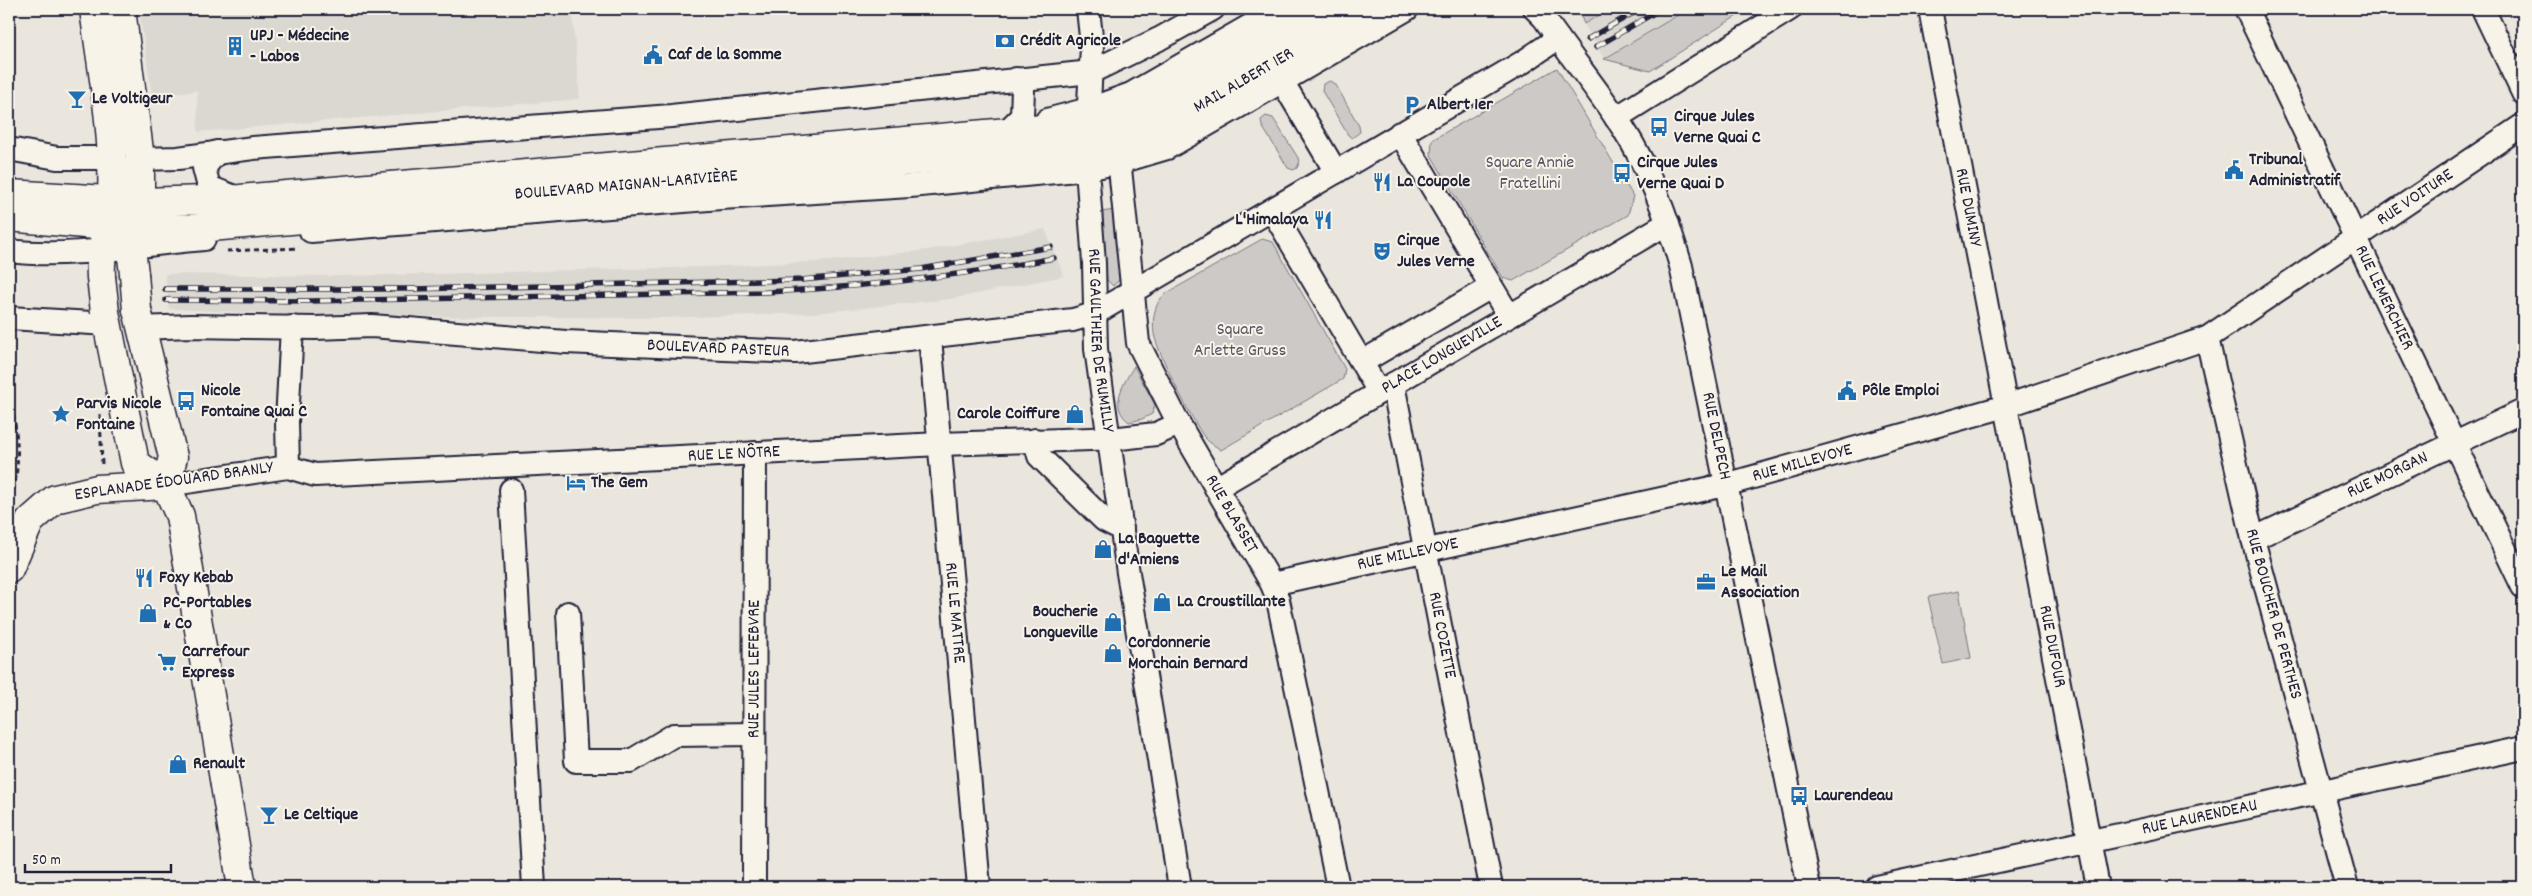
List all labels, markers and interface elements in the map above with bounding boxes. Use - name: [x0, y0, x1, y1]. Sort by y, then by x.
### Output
- place label: UPJ - Médecine - Labos: [250, 24, 349, 70]
- place label: Crédit Agricole: [1020, 29, 1121, 54]
- bank icon: Crédit Agricole: [994, 30, 1016, 52]
- building icon: UPJ - Médecine - Labos: [224, 35, 246, 57]
- street label: MAIL ALBERT 1ER: [1189, 42, 1299, 120]
- place label: Caf de la Somme: [668, 43, 782, 68]
- public building icon: Caf de la Somme: [642, 44, 664, 66]
- place label: Le Voltigeur: [92, 87, 173, 112]
- bar icon: Le Voltigeur: [66, 88, 88, 110]
- place label: Albert 1er: [1427, 93, 1493, 118]
- parking icon: Albert 1er: [1401, 94, 1423, 116]
- place label: Cirque Jules Verne Quai C: [1674, 105, 1761, 151]
- bus stop icon: Cirque Jules Verne Quai C: [1648, 116, 1670, 138]
- place label: Tribunal Administratif: [2249, 148, 2342, 194]
- park label: Square Annie Fratellini: [1486, 151, 1574, 197]
- place label: Cirque Jules Verne Quai D: [1637, 151, 1725, 197]
- public building icon: Tribunal Administratif: [2223, 159, 2245, 181]
- bus stop icon: Cirque Jules Verne Quai D: [1611, 162, 1633, 184]
- street label: RUE VOITURE: [2372, 163, 2458, 232]
- street label: BOULEVARD MAIGNAN-LARIVIÈRE: [514, 164, 739, 207]
- street label: RUE DUMINY: [1948, 166, 1988, 250]
- place label: La Coupole: [1397, 170, 1470, 195]
- restaurant icon: La Coupole: [1371, 171, 1393, 193]
- place label: L'Himalaya: [1235, 208, 1309, 233]
- restaurant icon: L'Himalaya: [1312, 209, 1334, 231]
- place label: Cirque Jules Verne: [1397, 229, 1475, 275]
- theatre icon: Cirque Jules Verne: [1371, 240, 1393, 262]
- street label: RUE LEMERCHIER: [2348, 241, 2420, 354]
- street label: RUE GAULTHIER DE RUMILLY: [1080, 248, 1120, 435]
- street label: PLACE LONGUEVILLE: [1377, 310, 1507, 401]
- park label: Square Arlette Gruss: [1194, 318, 1286, 364]
- street label: BOULEVARD PASTEUR: [646, 333, 790, 364]
- place label: Nicole Fontaine Quai C: [201, 379, 307, 425]
- place label: Pôle Emploi: [1862, 379, 1940, 404]
- public building icon: Pôle Emploi: [1836, 380, 1858, 402]
- bus stop icon: Nicole Fontaine Quai C: [175, 390, 197, 412]
- street label: RUE DELPECH: [1695, 390, 1737, 482]
- place label: Parvis Nicole Fontaine: [76, 392, 162, 438]
- place label: Carole Coiffure: [957, 402, 1060, 427]
- place icon: Parvis Nicole Fontaine: [50, 403, 72, 425]
- shop icon: Carole Coiffure: [1064, 403, 1086, 425]
- street label: RUE MILLEVOYE: [1750, 437, 1855, 489]
- street label: RUE LE NÔTRE: [687, 439, 781, 469]
- street label: RUE MORGAN: [2343, 445, 2432, 505]
- street label: ESPLANADE ÉDOUARD BRANLY: [73, 455, 276, 508]
- street label: RUE BLASSET: [1199, 470, 1264, 558]
- place label: The Gem: [591, 471, 648, 496]
- hotel icon: The Gem: [565, 472, 587, 494]
- street label: RUE BOUCHER DE PERTHES: [2239, 526, 2308, 702]
- place label: La Baguette d'Amiens: [1118, 527, 1200, 573]
- street label: RUE MILLEVOYE: [1355, 531, 1461, 577]
- shop icon: La Baguette d'Amiens: [1092, 538, 1114, 560]
- place label: Le Mail Association: [1721, 560, 1799, 606]
- street label: RUE LE MATTRE: [938, 561, 971, 664]
- place label: Foxy Kebab: [159, 566, 234, 591]
- restaurant icon: Foxy Kebab: [133, 567, 155, 589]
- office icon: Le Mail Association: [1695, 571, 1717, 593]
- place label: La Croustillante: [1177, 590, 1286, 615]
- street label: RUE COZETTE: [1421, 590, 1463, 681]
- place label: PC-Portables & Co: [163, 591, 252, 637]
- shop icon: La Croustillante: [1151, 591, 1173, 613]
- street label: RUE JULES LEFEBVRE: [742, 600, 767, 738]
- place label: Boucherie Longueville: [1023, 600, 1098, 646]
- shop icon: PC-Portables & Co: [137, 602, 159, 624]
- street label: RUE DUFOUR: [2032, 603, 2072, 690]
- shop icon: Boucherie Longueville: [1102, 611, 1124, 633]
- place label: Cordonnerie Morchain Bernard: [1128, 631, 1248, 677]
- place label: Carrefour Express: [182, 640, 250, 686]
- shop icon: Cordonnerie Morchain Bernard: [1102, 642, 1124, 664]
- supermarket icon: Carrefour Express: [156, 651, 178, 673]
- place label: Renault: [193, 752, 245, 777]
- shop icon: Renault: [167, 753, 189, 775]
- place label: Laurendeau: [1814, 784, 1893, 809]
- bus stop icon: Laurendeau: [1788, 785, 1810, 807]
- street label: RUE LAURENDEAU: [2140, 793, 2260, 842]
- place label: Le Celtique: [284, 803, 358, 828]
- bar icon: Le Celtique: [258, 804, 280, 826]
- scale bar: [25, 841, 171, 873]
- text: 50 m: [32, 850, 61, 872]

